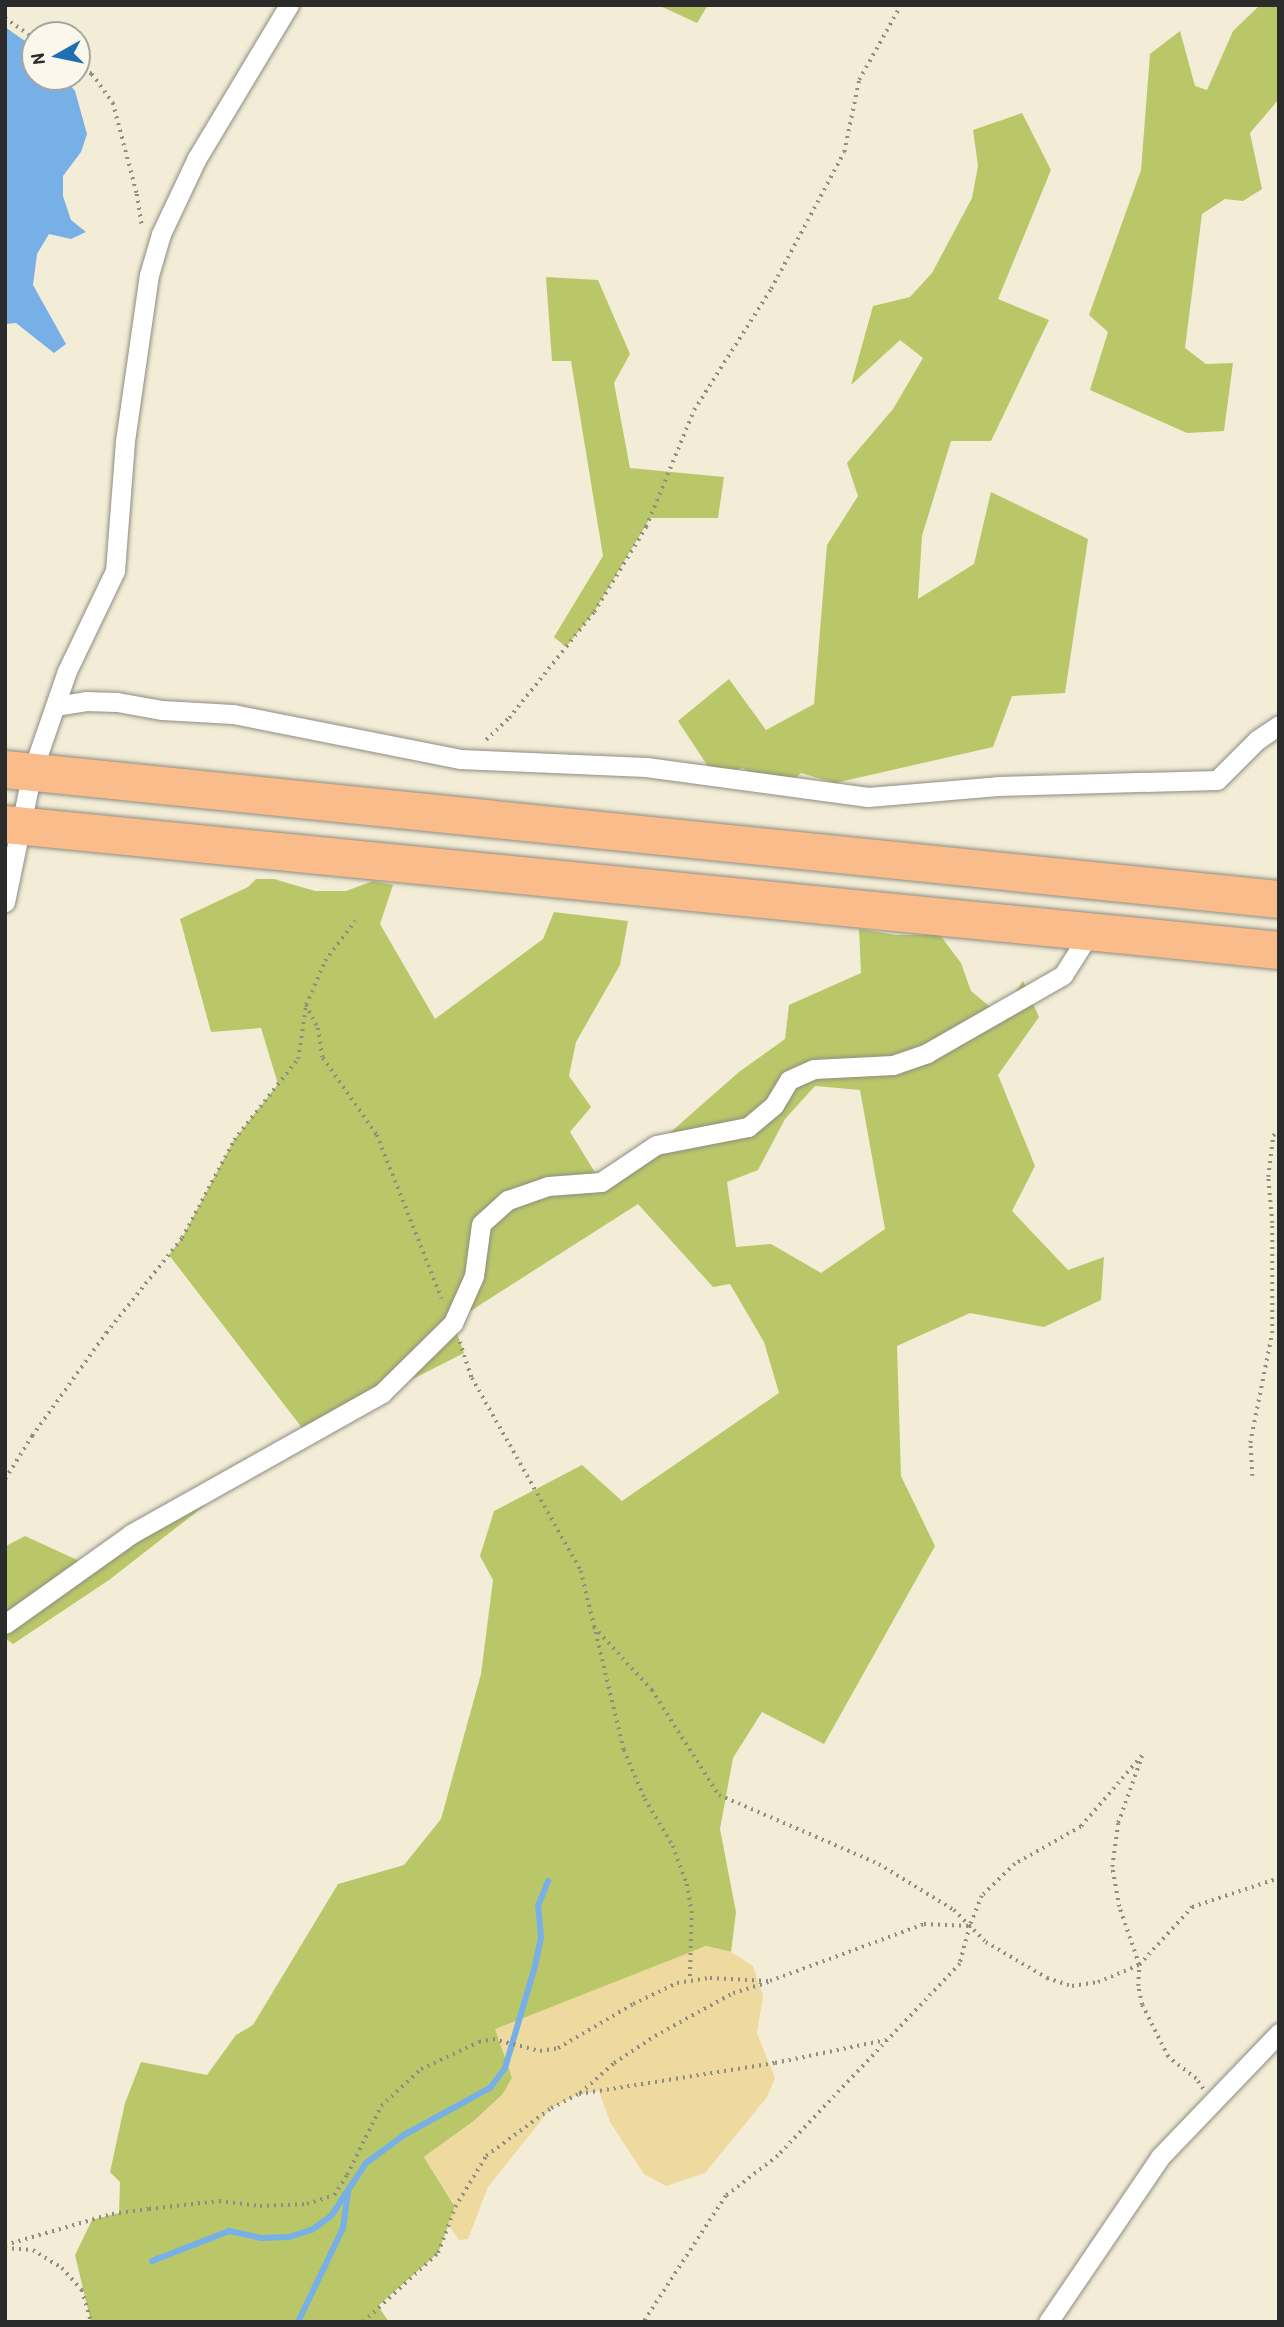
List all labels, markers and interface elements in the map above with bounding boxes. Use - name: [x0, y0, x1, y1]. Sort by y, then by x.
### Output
- north arrow: [21, 21, 91, 91]
- text: N: [24, 52, 51, 66]

